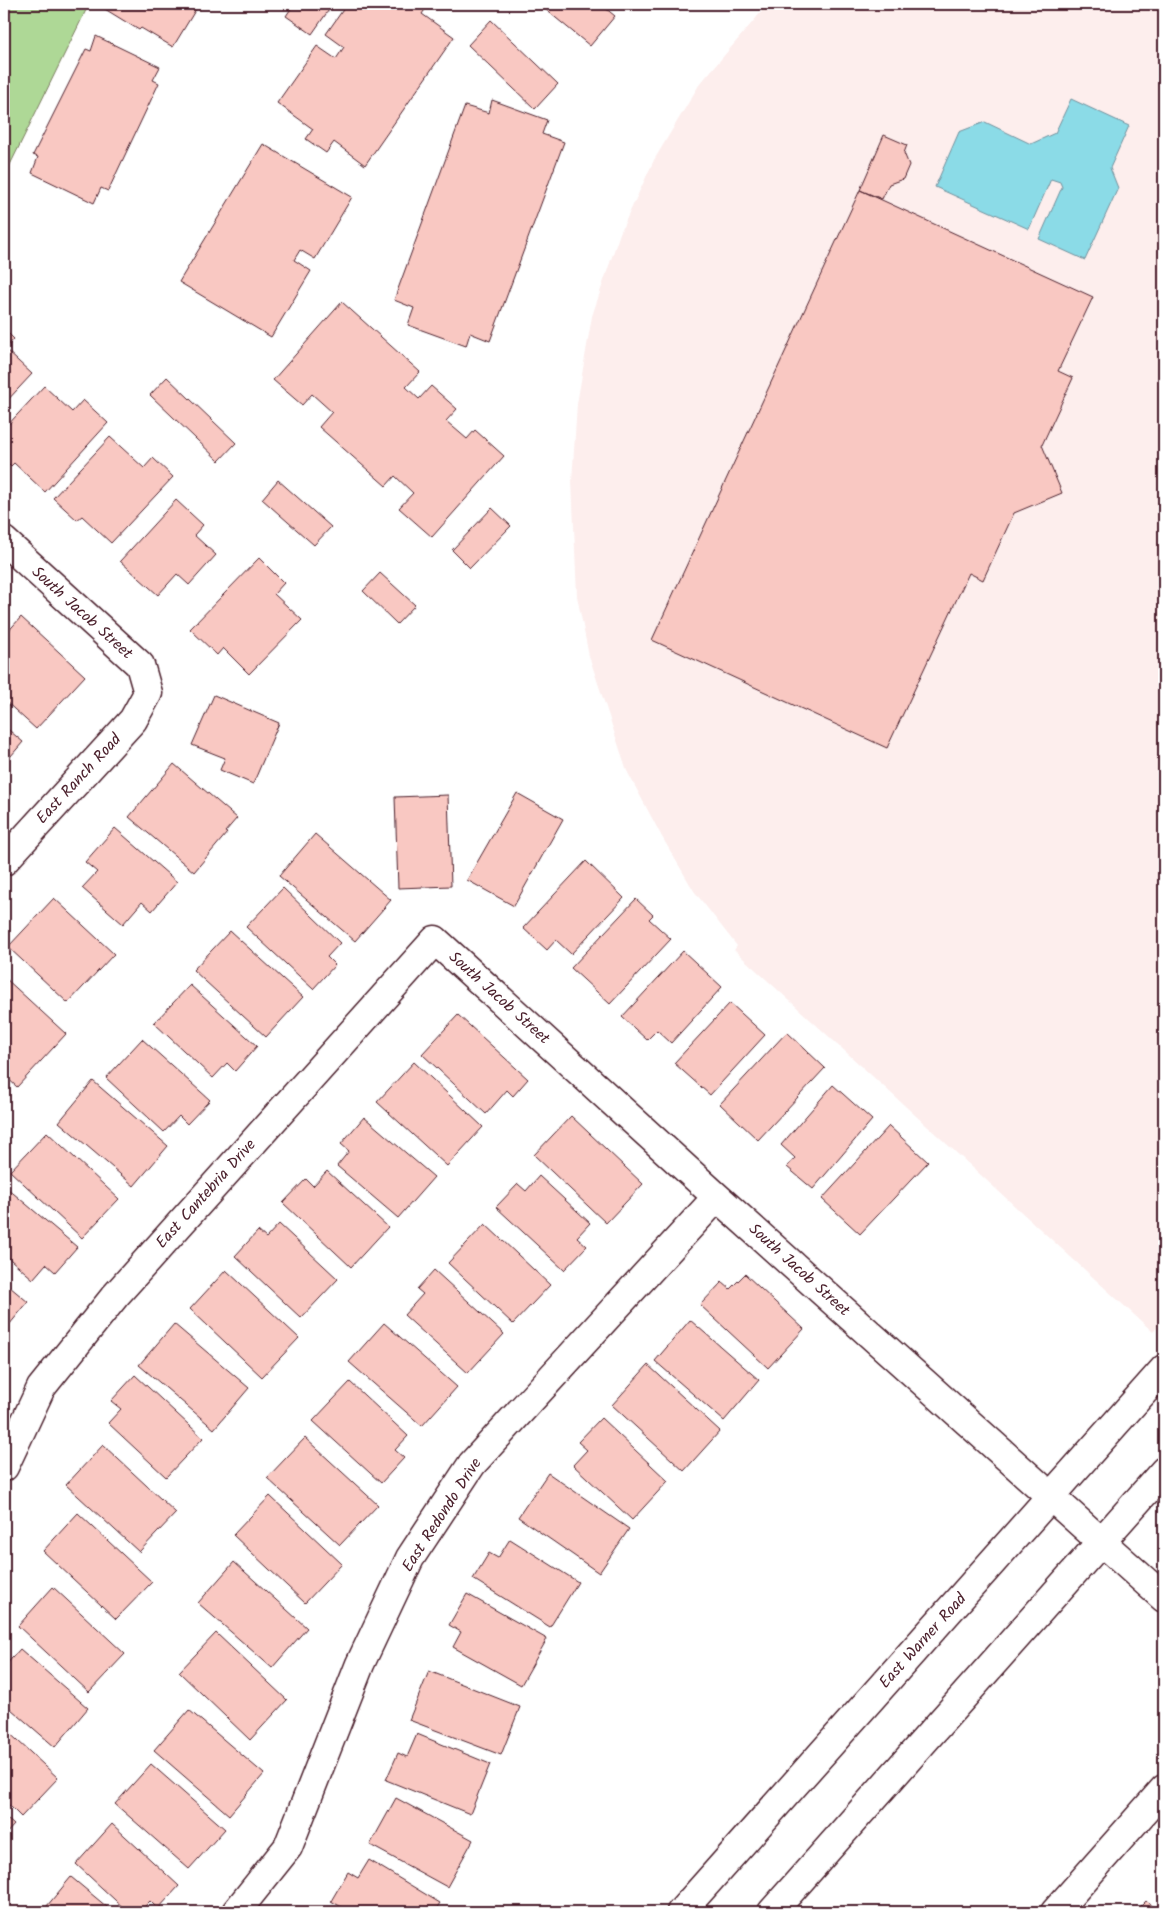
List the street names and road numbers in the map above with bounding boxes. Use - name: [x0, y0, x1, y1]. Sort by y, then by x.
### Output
- street label: South Jacob Street: [26, 560, 139, 666]
- street label: East Ranch Road: [30, 727, 128, 830]
- street label: South Jacob Street: [443, 945, 556, 1051]
- street label: East Cantebria Drive: [150, 1134, 262, 1254]
- street label: South Jacob Street: [743, 1217, 856, 1323]
- street label: East Redondo Drive: [396, 1453, 488, 1577]
- street label: East Warner Road: [873, 1587, 973, 1694]

